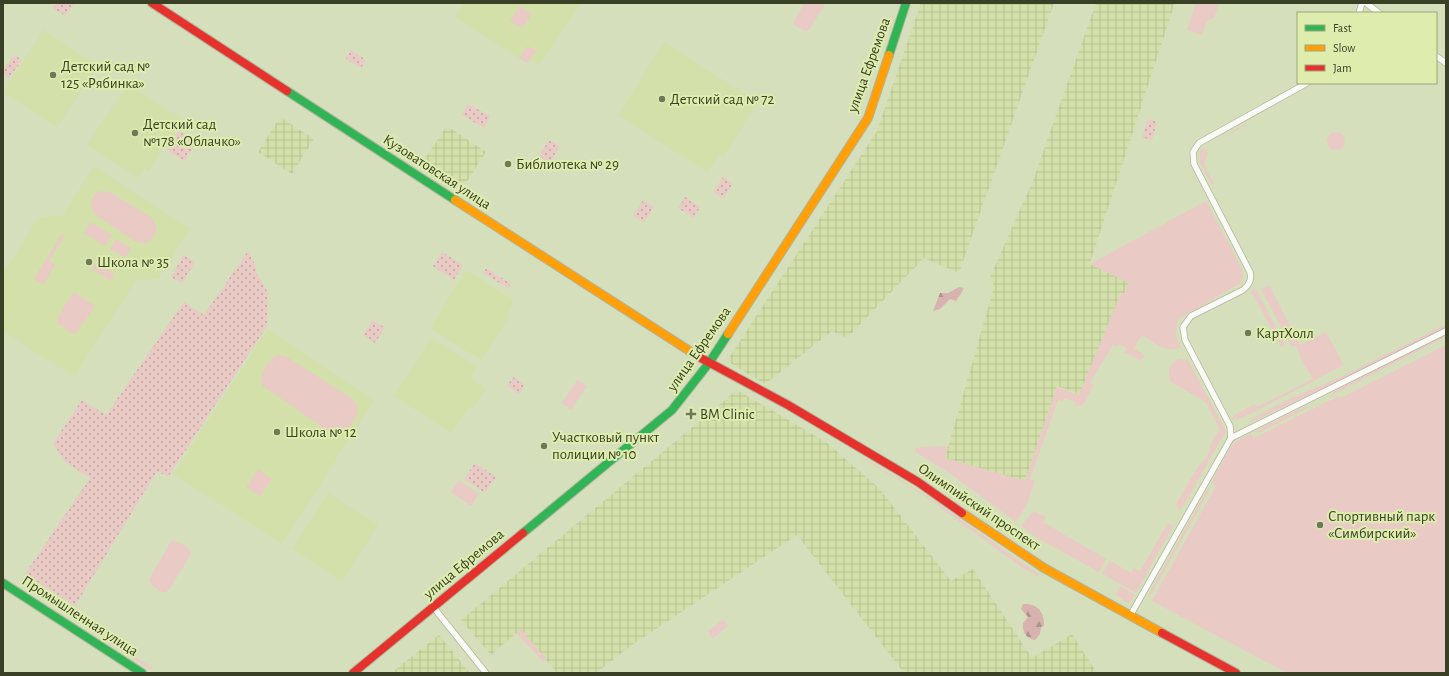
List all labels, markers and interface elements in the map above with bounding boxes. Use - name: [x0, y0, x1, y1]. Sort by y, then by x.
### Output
- legend: [1297, 12, 1437, 84]
- street label: улица Ефремова: [845, 16, 893, 115]
- text: Fast: [1333, 22, 1352, 34]
- text: Slow: [1333, 42, 1355, 54]
- place label: Детский сад № 125 «Рябинка»: [61, 59, 150, 91]
- text: Jam: [1333, 62, 1352, 74]
- marker: Детский сад № 125 «Рябинка»: [48, 70, 58, 80]
- place label: Детский сад № 72: [670, 92, 775, 107]
- marker: Детский сад № 72: [657, 94, 667, 104]
- place label: Детский сад №178 «Облачко»: [143, 117, 241, 149]
- marker: Детский сад №178 «Облачко»: [130, 128, 140, 138]
- street label: Кузоватовская улица: [380, 132, 494, 212]
- place label: Библиотека № 29: [516, 157, 619, 172]
- marker: Библиотека № 29: [503, 159, 513, 169]
- place label: Школа № 35: [97, 255, 169, 270]
- marker: Школа № 35: [84, 257, 94, 267]
- street label: улица Ефремова: [664, 304, 734, 395]
- place label: КартХолл: [1256, 326, 1314, 341]
- marker: КартХолл: [1243, 328, 1253, 338]
- place label: BM Clinic: [700, 407, 755, 422]
- marker: BM Clinic: [685, 408, 697, 420]
- place label: Школа № 12: [285, 425, 357, 440]
- marker: Школа № 12: [272, 427, 282, 437]
- place label: Участковый пункт полиции № 10: [552, 430, 660, 462]
- marker: Участковый пункт полиции № 10: [539, 441, 549, 451]
- street label: Олимпийский проспект: [915, 461, 1043, 554]
- place label: Спортивный парк «Симбирский»: [1328, 509, 1435, 541]
- marker: Спортивный парк «Симбирский»: [1315, 520, 1325, 530]
- street label: улица Ефремова: [420, 526, 507, 602]
- street label: Промышленная улица: [19, 573, 141, 659]

